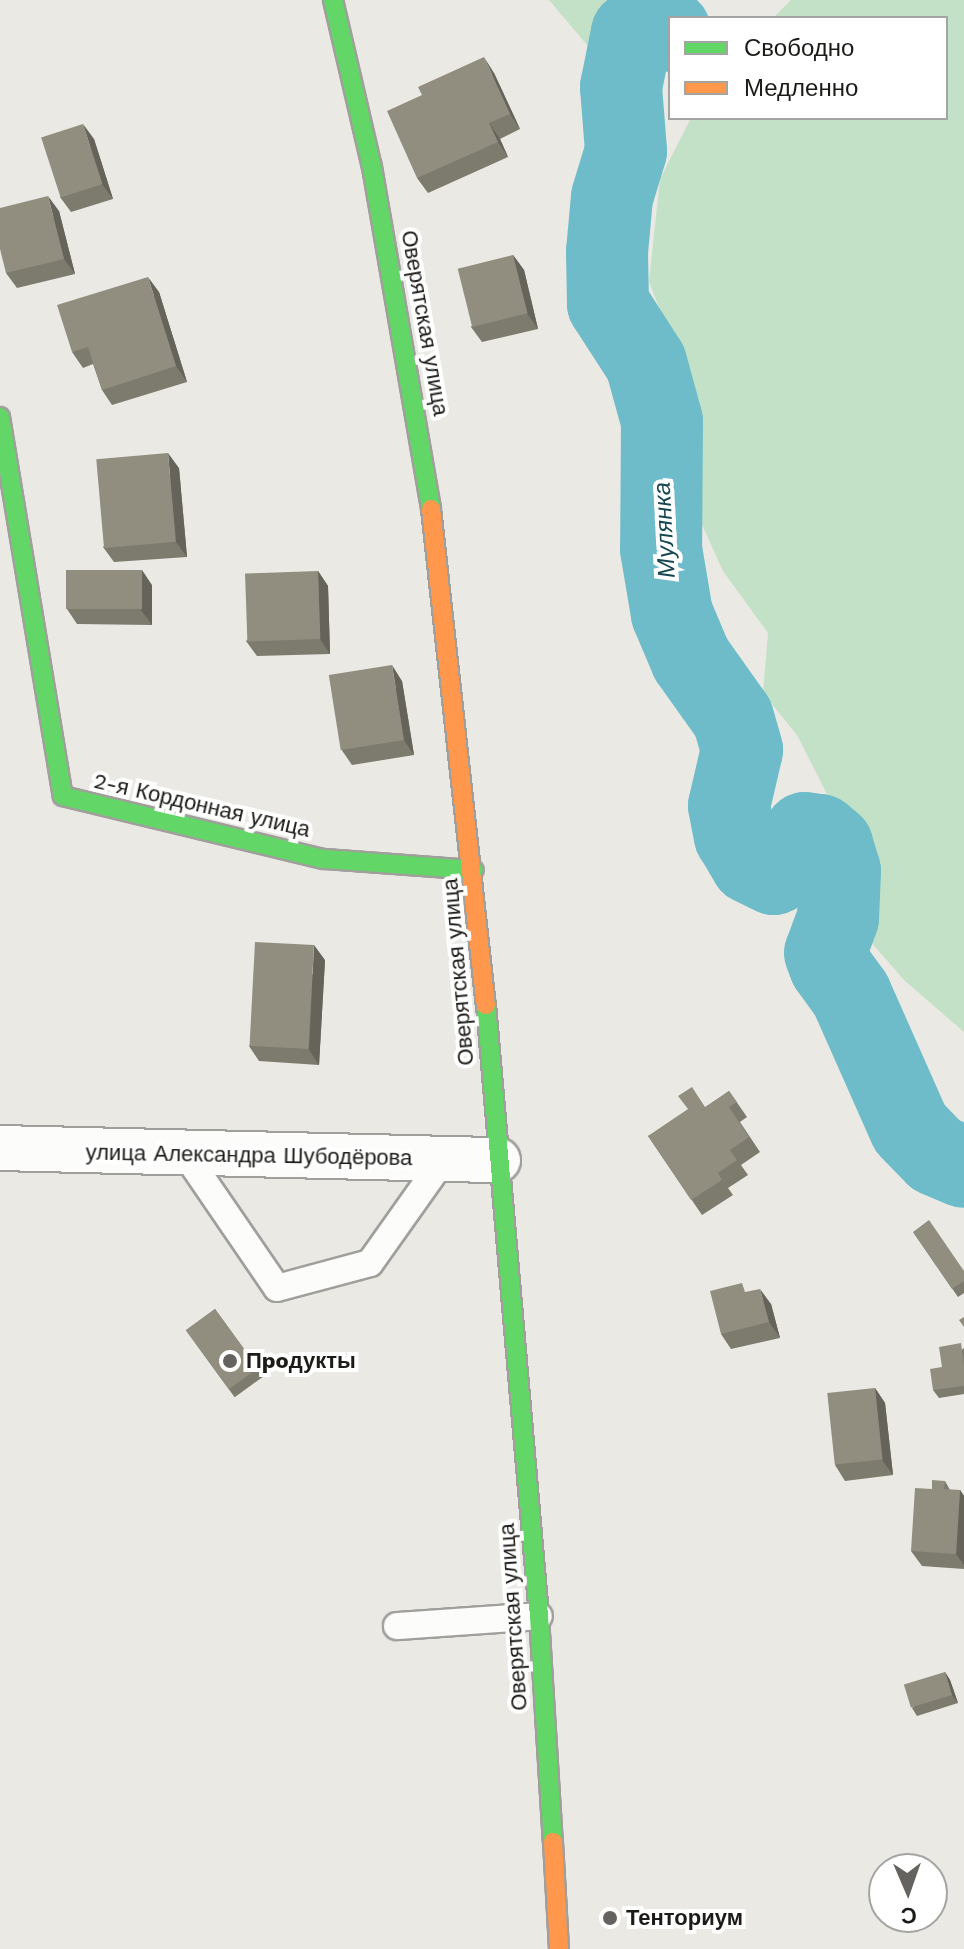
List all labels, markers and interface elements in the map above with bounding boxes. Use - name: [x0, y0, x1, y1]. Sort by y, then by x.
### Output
- legend: [668, 16, 948, 120]
- text: Свободно: [744, 34, 854, 62]
- text: Медленно: [744, 74, 858, 102]
- street label: Оверятская улица: [396, 228, 454, 418]
- water label: Мулянка: [648, 481, 682, 579]
- street label: 2-я Кордонная улица: [91, 767, 313, 843]
- street label: Оверятская улица: [437, 877, 479, 1067]
- street label: улица Александра Шубодёрова: [85, 1139, 413, 1171]
- place label: Пpoдукты: [246, 1348, 356, 1374]
- marker: Пpoдукты: [221, 1352, 239, 1370]
- street label: Оверятская улица: [493, 1522, 533, 1712]
- north arrow: [868, 1853, 948, 1933]
- text: С: [900, 1903, 917, 1928]
- place label: Тенториум: [626, 1905, 743, 1931]
- marker: Тенториум: [601, 1909, 619, 1927]

